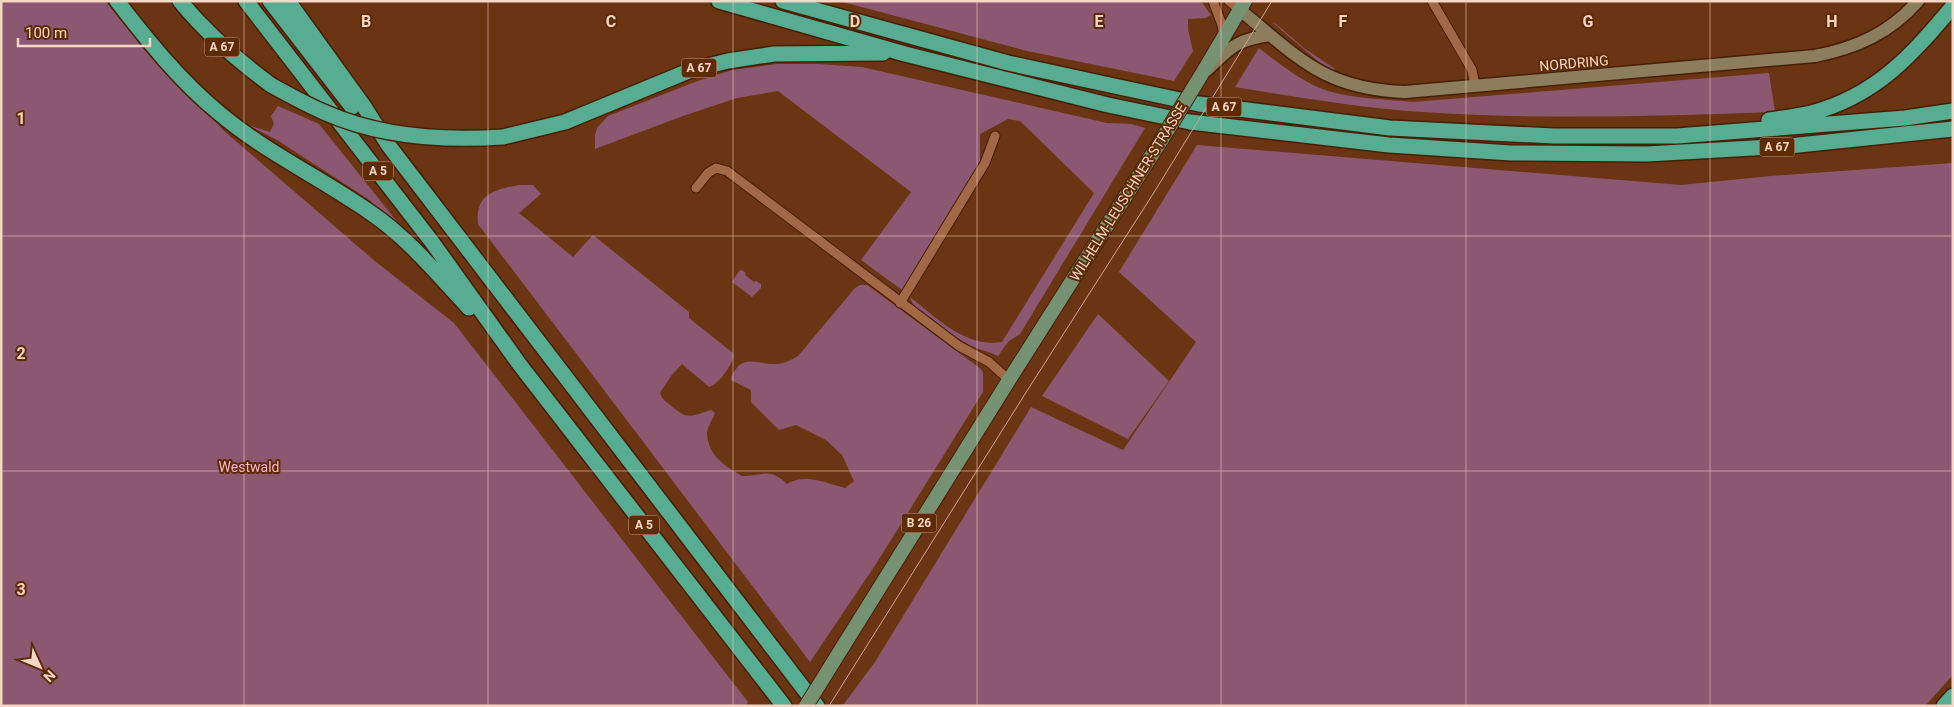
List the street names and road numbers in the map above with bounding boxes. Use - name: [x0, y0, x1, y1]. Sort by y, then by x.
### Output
- road number: A 67: [204, 38, 240, 56]
- street label: NORDRING: [1539, 52, 1609, 74]
- road number: A 67: [682, 58, 716, 78]
- road number: A 67: [1206, 98, 1242, 116]
- street label: WILHELM-LEUSCHNER-STRASSE: [1066, 100, 1190, 284]
- road number: A 67: [1760, 138, 1794, 156]
- road number: A 5: [363, 162, 393, 180]
- road number: B 26: [902, 514, 936, 532]
- road number: A 5: [629, 516, 659, 534]

